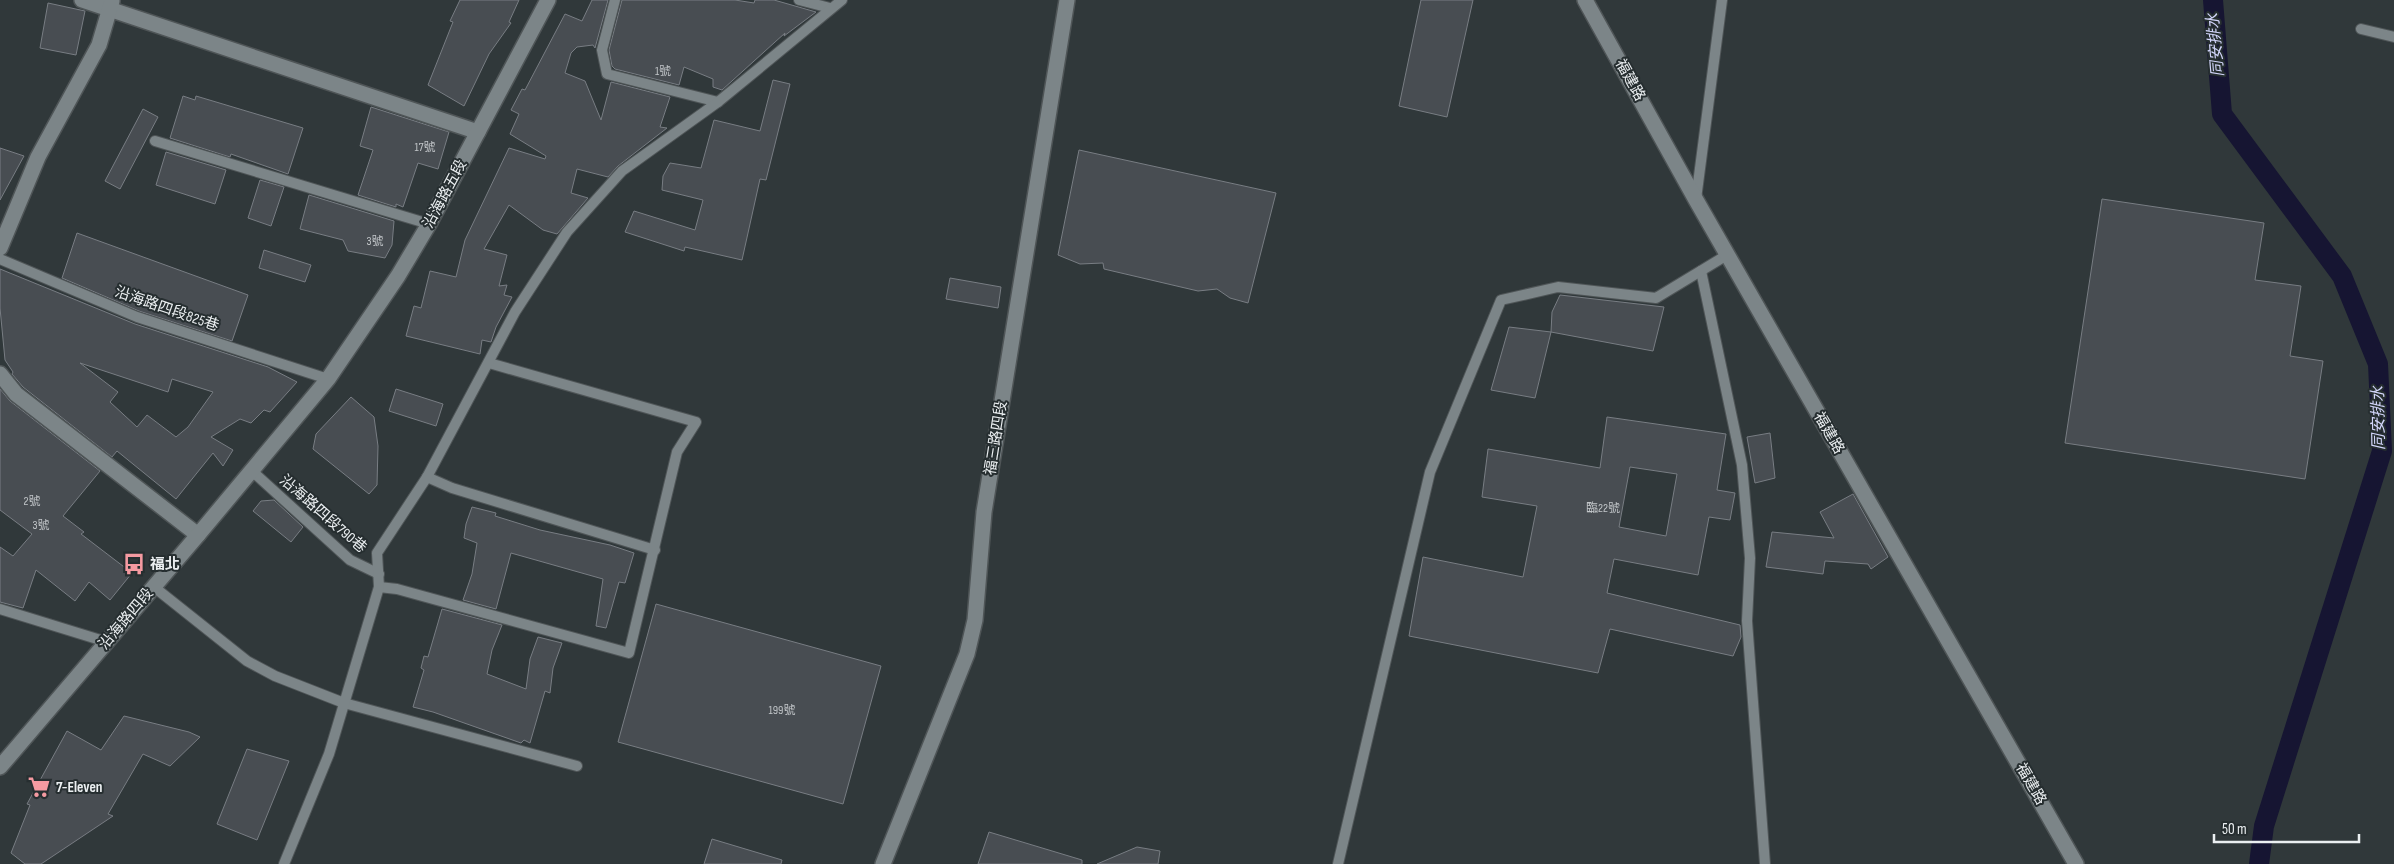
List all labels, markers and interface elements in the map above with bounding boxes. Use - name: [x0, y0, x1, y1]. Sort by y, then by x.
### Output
- water label: 同安排水: [2204, 11, 2228, 78]
- street label: 福建路: [1611, 56, 1649, 104]
- house number: 1號: [655, 64, 671, 79]
- house number: 17號: [415, 140, 435, 155]
- street label: 沿海路五段: [419, 156, 471, 232]
- house number: 3號: [366, 234, 384, 249]
- street label: 沿海路四段825巷: [112, 282, 222, 336]
- water label: 同安排水: [2369, 385, 2389, 450]
- street label: 福三路四段: [981, 399, 1011, 477]
- street label: 福建路: [1810, 409, 1848, 457]
- street label: 沿海路四段790巷: [276, 471, 370, 557]
- house number: 2號: [24, 494, 40, 509]
- house number: 臨22號: [1586, 501, 1620, 516]
- house number: 3號: [32, 518, 50, 533]
- bus stop icon: 福北: [121, 551, 147, 577]
- place label: 福北: [150, 555, 180, 574]
- street label: 沿海路四段: [95, 584, 157, 654]
- house number: 199號: [769, 703, 795, 718]
- street label: 福建路: [2012, 760, 2050, 808]
- supermarket icon: 7-Eleven: [26, 774, 52, 800]
- place label: 7-Eleven: [56, 778, 103, 797]
- scale bar: [2214, 812, 2359, 844]
- text: 50 m: [2222, 820, 2247, 839]

